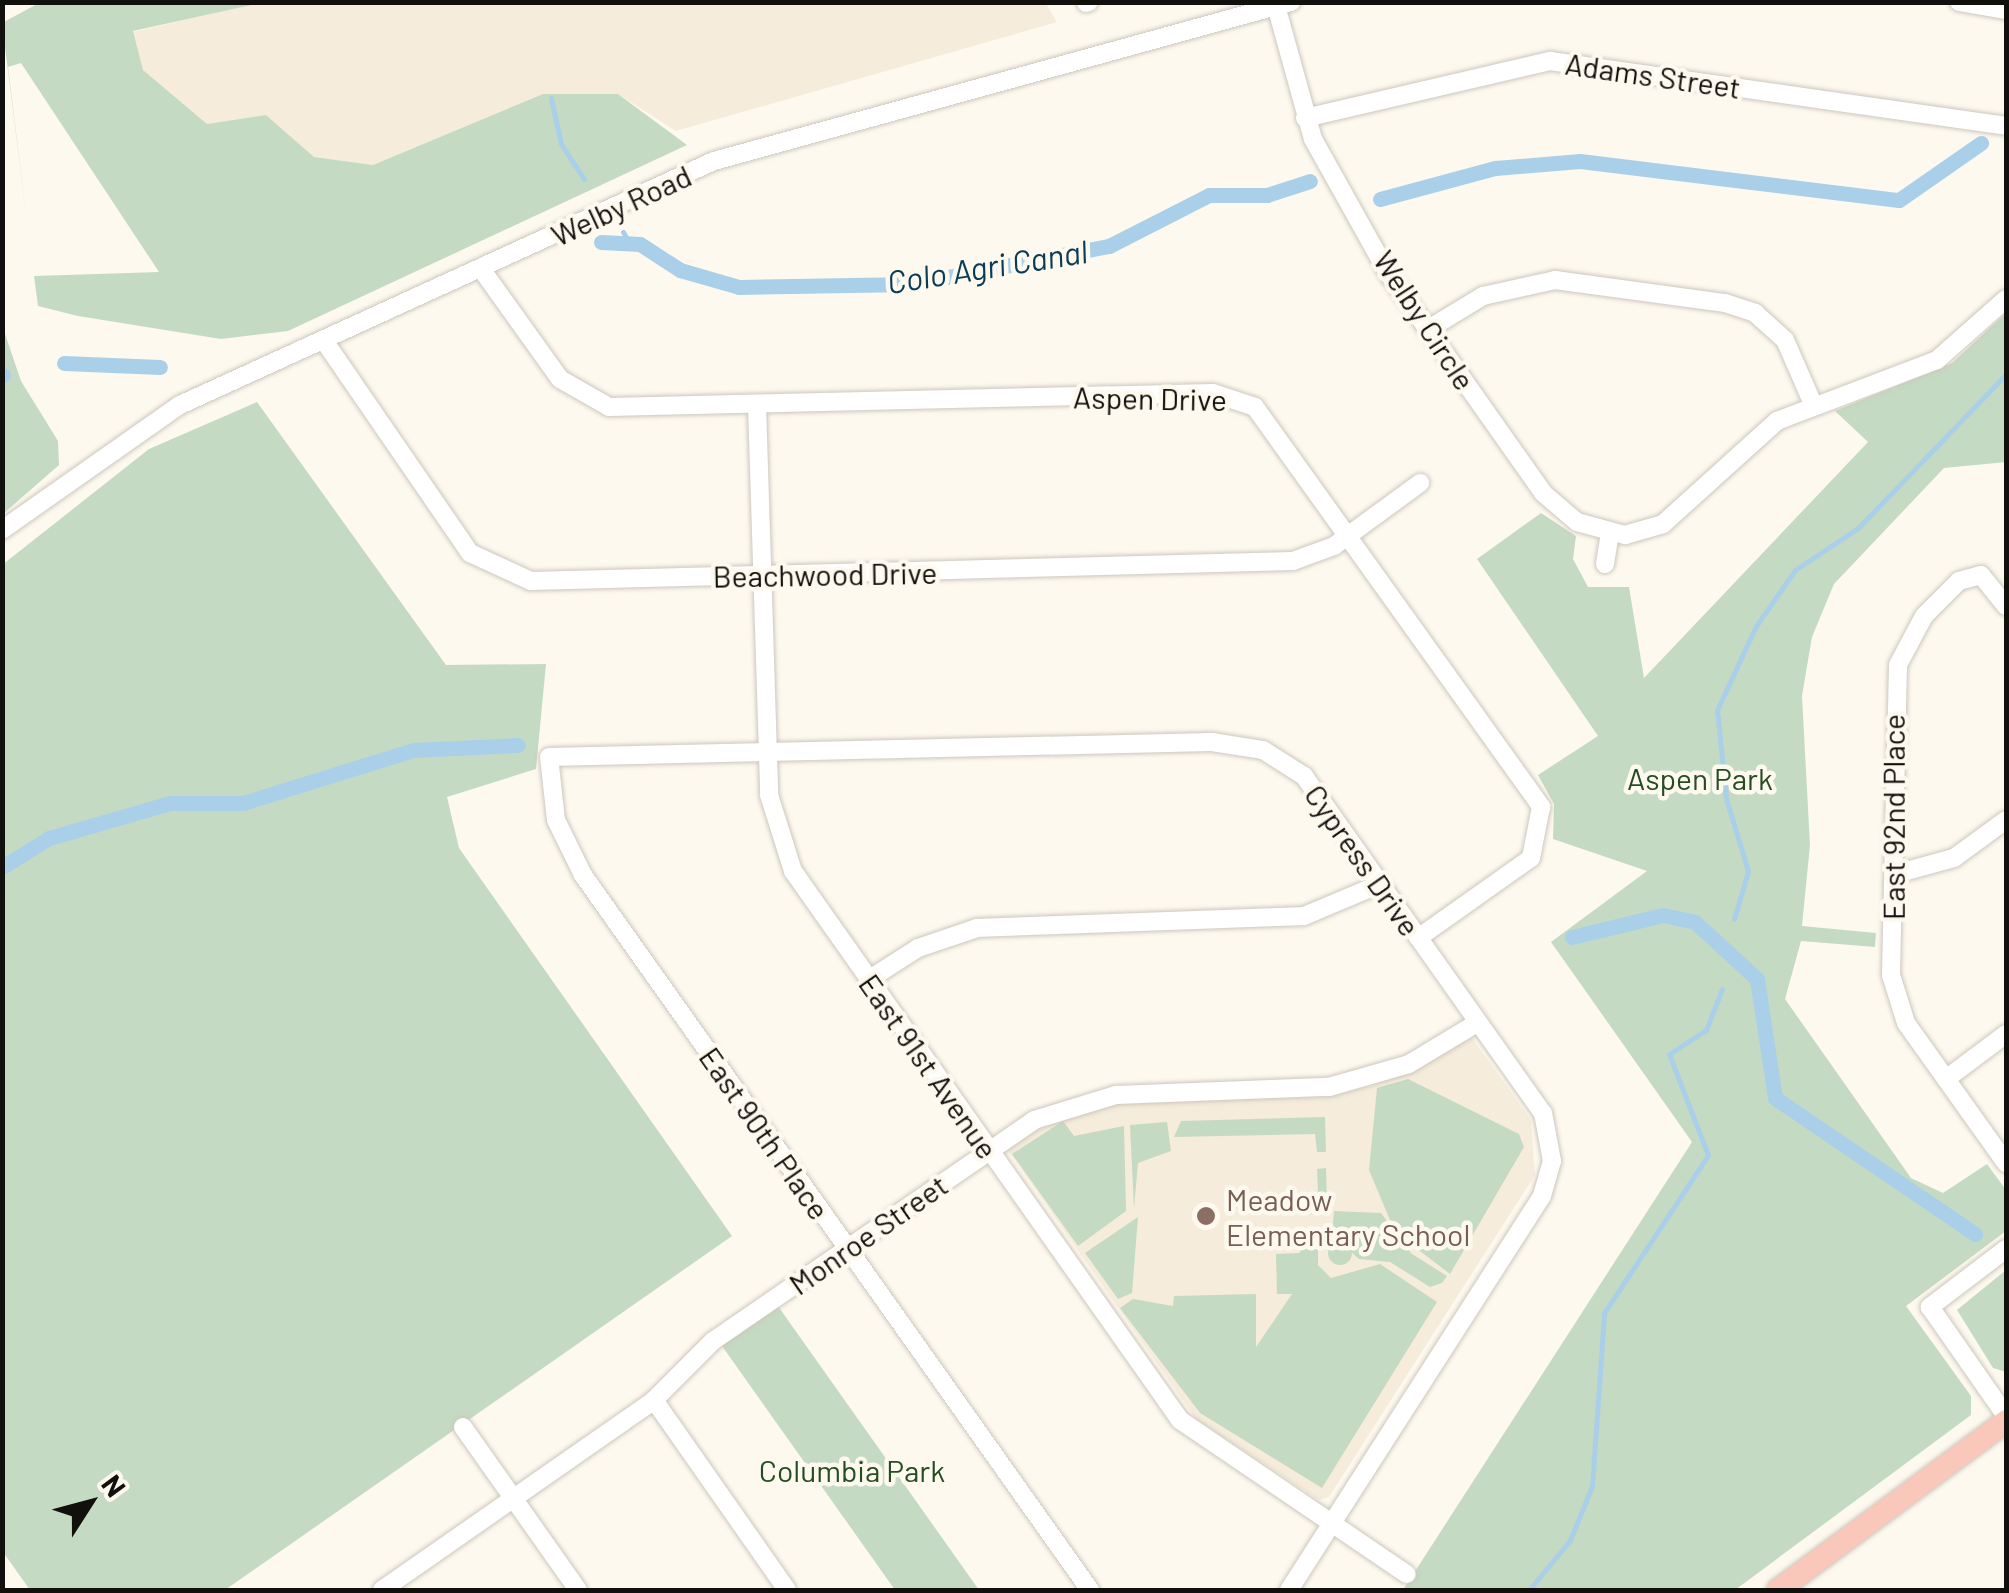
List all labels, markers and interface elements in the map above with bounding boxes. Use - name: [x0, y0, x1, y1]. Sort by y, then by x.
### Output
- street label: Adams Street: [1563, 45, 1743, 105]
- street label: Welby Road: [545, 157, 697, 253]
- water label: Colo Agri Canal: [884, 231, 1090, 301]
- street label: Welby Circle: [1367, 244, 1483, 396]
- street label: Aspen Drive: [1073, 379, 1227, 417]
- street label: Beachwood Drive: [712, 554, 938, 594]
- street label: East 92nd Place: [1875, 714, 1911, 920]
- park label: Aspen Park: [1627, 760, 1773, 796]
- street label: Cypress Drive: [1298, 777, 1428, 943]
- street label: East 91st Avenue: [852, 967, 1006, 1165]
- street label: East 90th Place: [692, 1040, 838, 1226]
- street label: Monroe Street: [782, 1166, 954, 1302]
- place label: Meadow Elementary School: [1226, 1181, 1470, 1252]
- marker: Meadow Elementary School: [1195, 1205, 1217, 1227]
- park label: Columbia Park: [759, 1452, 945, 1488]
- north arrow: [40, 1453, 140, 1553]
- text: N: [95, 1468, 133, 1503]

